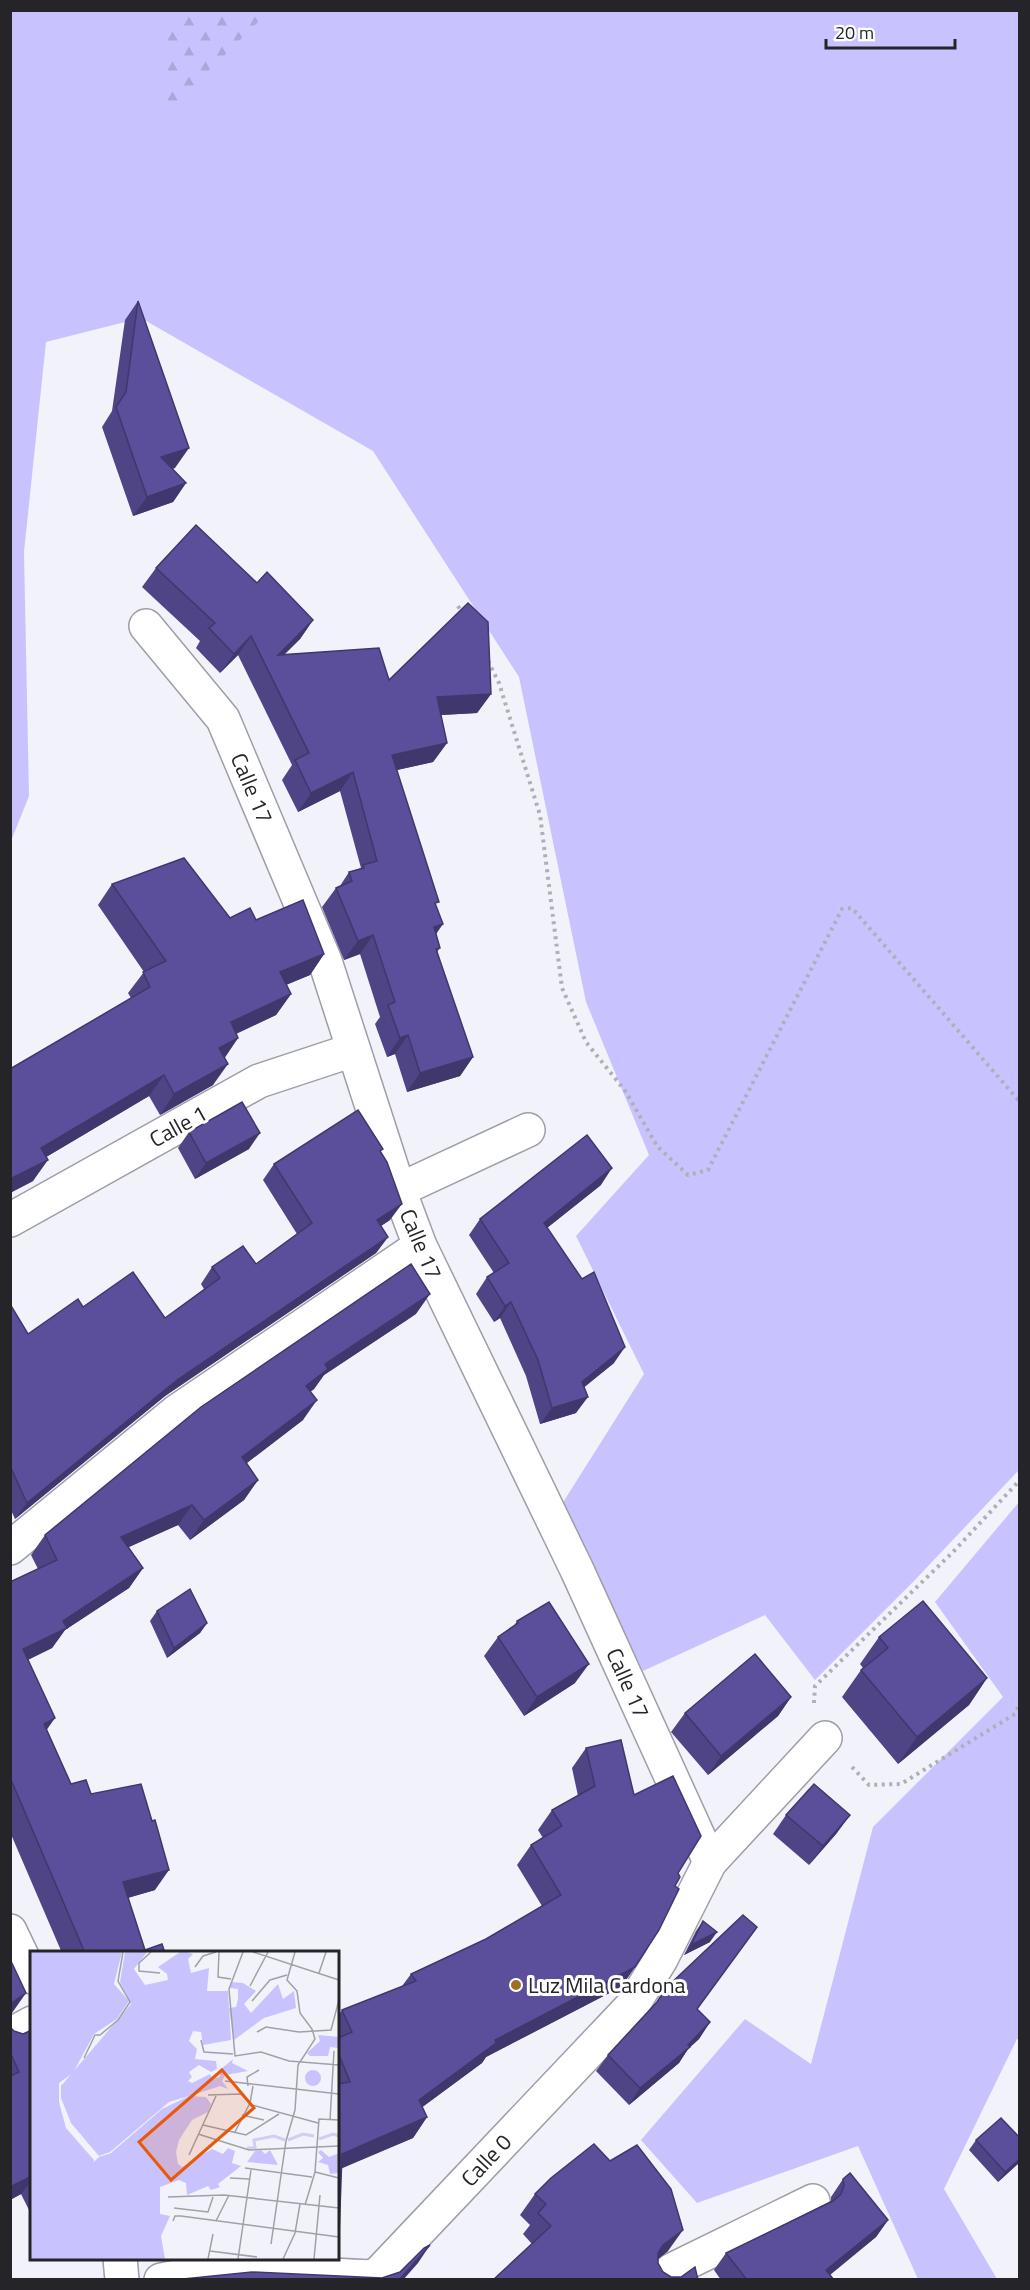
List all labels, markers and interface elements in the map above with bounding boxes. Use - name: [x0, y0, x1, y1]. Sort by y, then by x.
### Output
- scale bar: [826, 12, 955, 50]
- text: 20 m: [835, 19, 874, 46]
- street label: Calle 17: [222, 747, 282, 829]
- street label: Calle 1: [143, 1096, 213, 1156]
- street label: Calle 17: [391, 1203, 451, 1285]
- street label: Calle 17: [597, 1642, 659, 1724]
- inset map: [30, 1951, 339, 2260]
- place label: Luz Mila Cardona: [528, 1968, 686, 2002]
- marker: Luz Mila Cardona: [509, 1978, 523, 1992]
- street label: Calle 0: [453, 2126, 519, 2194]

